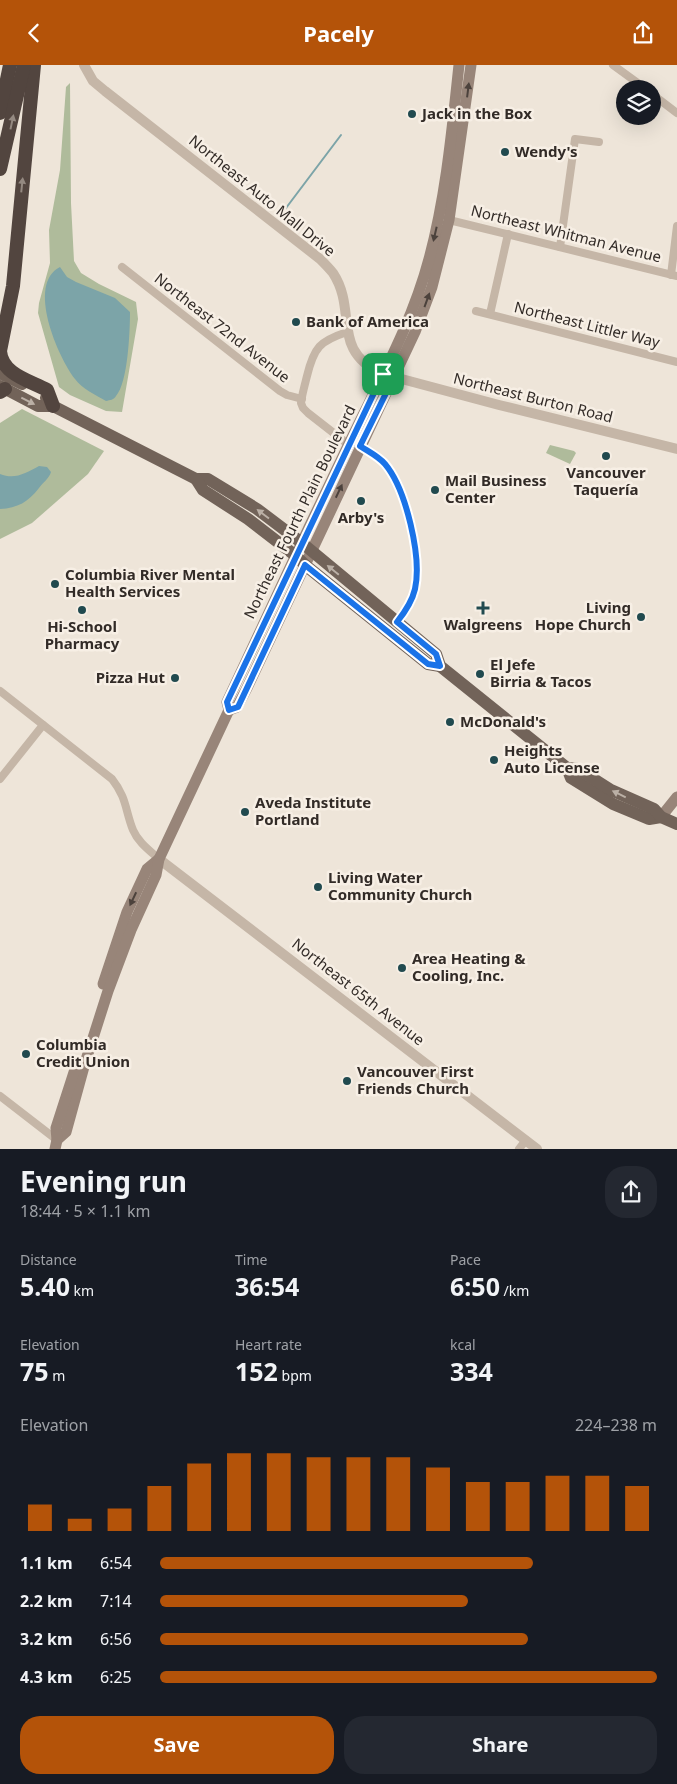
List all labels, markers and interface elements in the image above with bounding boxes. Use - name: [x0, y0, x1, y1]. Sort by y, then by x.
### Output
- text: Pacely: [303, 18, 374, 48]
- icon: back: [20, 19, 48, 47]
- icon: share: [629, 19, 657, 47]
- map controls: [616, 80, 661, 125]
- button: layers: [616, 80, 661, 125]
- one-way arrow: [464, 81, 472, 97]
- place label: Jack in the Box: [420, 103, 532, 123]
- marker: Jack in the Box: [406, 108, 418, 120]
- one-way arrow: [8, 114, 16, 129]
- street label: Northeast Auto Mall Drive: [185, 130, 340, 260]
- place label: Wendy's: [515, 141, 578, 161]
- marker: Wendy's: [499, 146, 511, 158]
- one-way arrow: [18, 177, 26, 193]
- street label: Northeast Whitman Avenue: [469, 200, 664, 266]
- one-way arrow: [431, 227, 439, 242]
- street label: Northeast 72nd Avenue: [151, 268, 295, 386]
- one-way arrow: [424, 293, 431, 308]
- street label: Northeast Littler Way: [512, 296, 662, 352]
- place label: Bank of America: [306, 311, 429, 331]
- marker: Bank of America: [290, 316, 302, 328]
- pin: [362, 353, 404, 395]
- icon: arrive: [369, 360, 397, 388]
- street label: Northeast Burton Road: [451, 368, 615, 427]
- one-way arrow: [21, 397, 36, 405]
- street label: Northeast Fourth Plain Boulevard: [239, 401, 360, 622]
- marker: Vancouver Taquería: [600, 450, 612, 462]
- place label: Vancouver Taquería: [566, 462, 646, 499]
- place label: Mail Business Center: [445, 470, 547, 507]
- one-way arrow: [335, 484, 343, 499]
- marker: Mail Business Center: [429, 484, 441, 496]
- marker: Arby's: [355, 495, 367, 507]
- place label: Arby's: [338, 507, 384, 527]
- one-way arrow: [257, 508, 270, 519]
- place label: Columbia River Mental Health Services: [65, 564, 235, 601]
- one-way arrow: [327, 565, 340, 576]
- marker: Columbia River Mental Health Services: [49, 578, 61, 590]
- place label: Living Hope Church: [535, 597, 631, 634]
- marker: Walgreens: [477, 602, 489, 614]
- marker: Hi-School Pharmacy: [76, 604, 88, 616]
- marker: Living Hope Church: [635, 611, 647, 623]
- place label: Walgreens: [444, 614, 522, 634]
- place label: Hi-School Pharmacy: [45, 616, 120, 653]
- place label: El Jefe Birria & Tacos: [490, 654, 591, 691]
- place label: Pizza Hut: [96, 667, 165, 687]
- marker: El Jefe Birria & Tacos: [474, 668, 486, 680]
- marker: Pizza Hut: [169, 672, 181, 684]
- place label: McDonald's: [460, 711, 546, 731]
- marker: McDonald's: [444, 716, 456, 728]
- place label: Heights Auto License: [504, 740, 600, 777]
- marker: Heights Auto License: [488, 754, 500, 766]
- one-way arrow: [612, 790, 626, 798]
- place label: Aveda Institute Portland: [255, 792, 371, 829]
- marker: Aveda Institute Portland: [239, 806, 251, 818]
- place label: Living Water Community Church: [328, 867, 472, 904]
- marker: Living Water Community Church: [312, 881, 324, 893]
- one-way arrow: [128, 892, 136, 906]
- street label: Northeast 65th Avenue: [288, 933, 429, 1049]
- place label: Area Heating & Cooling, Inc.: [412, 948, 526, 985]
- marker: Area Heating & Cooling, Inc.: [396, 962, 408, 974]
- place label: Columbia Credit Union: [36, 1034, 130, 1071]
- marker: Columbia Credit Union: [20, 1048, 32, 1060]
- place label: Vancouver First Friends Church: [357, 1061, 474, 1098]
- marker: Vancouver First Friends Church: [341, 1075, 353, 1087]
- text: Evening run: [20, 1162, 187, 1200]
- button: share: [605, 1166, 657, 1218]
- text: 18:44 · 5 × 1.1 km: [20, 1200, 150, 1222]
- text: Distance: [20, 1250, 77, 1269]
- text: Time: [235, 1250, 267, 1269]
- text: Pace: [450, 1250, 481, 1269]
- text: 5.40: [20, 1269, 70, 1303]
- text: 36:54: [235, 1269, 299, 1303]
- text: 6:50: [450, 1269, 500, 1303]
- text: km: [70, 1281, 94, 1300]
- text: /km: [500, 1281, 529, 1300]
- text: Elevation: [20, 1335, 80, 1354]
- text: Heart rate: [235, 1335, 302, 1354]
- text: kcal: [450, 1335, 476, 1354]
- text: 75: [20, 1354, 49, 1388]
- text: 152: [235, 1354, 278, 1388]
- text: 334: [450, 1354, 493, 1388]
- text: m: [49, 1366, 65, 1385]
- text: bpm: [278, 1366, 312, 1385]
- text: Elevation: [20, 1414, 88, 1436]
- text: 224–238 m: [575, 1414, 657, 1436]
- text: 1.1 km: [20, 1552, 72, 1574]
- text: 6:54: [100, 1552, 132, 1574]
- text: 2.2 km: [20, 1590, 72, 1612]
- text: 7:14: [100, 1590, 132, 1612]
- text: 3.2 km: [20, 1628, 72, 1650]
- text: 6:56: [100, 1628, 132, 1650]
- text: 4.3 km: [20, 1666, 72, 1688]
- text: 6:25: [100, 1666, 132, 1688]
- button: Save: [20, 1716, 334, 1774]
- button: Share: [344, 1716, 657, 1774]

